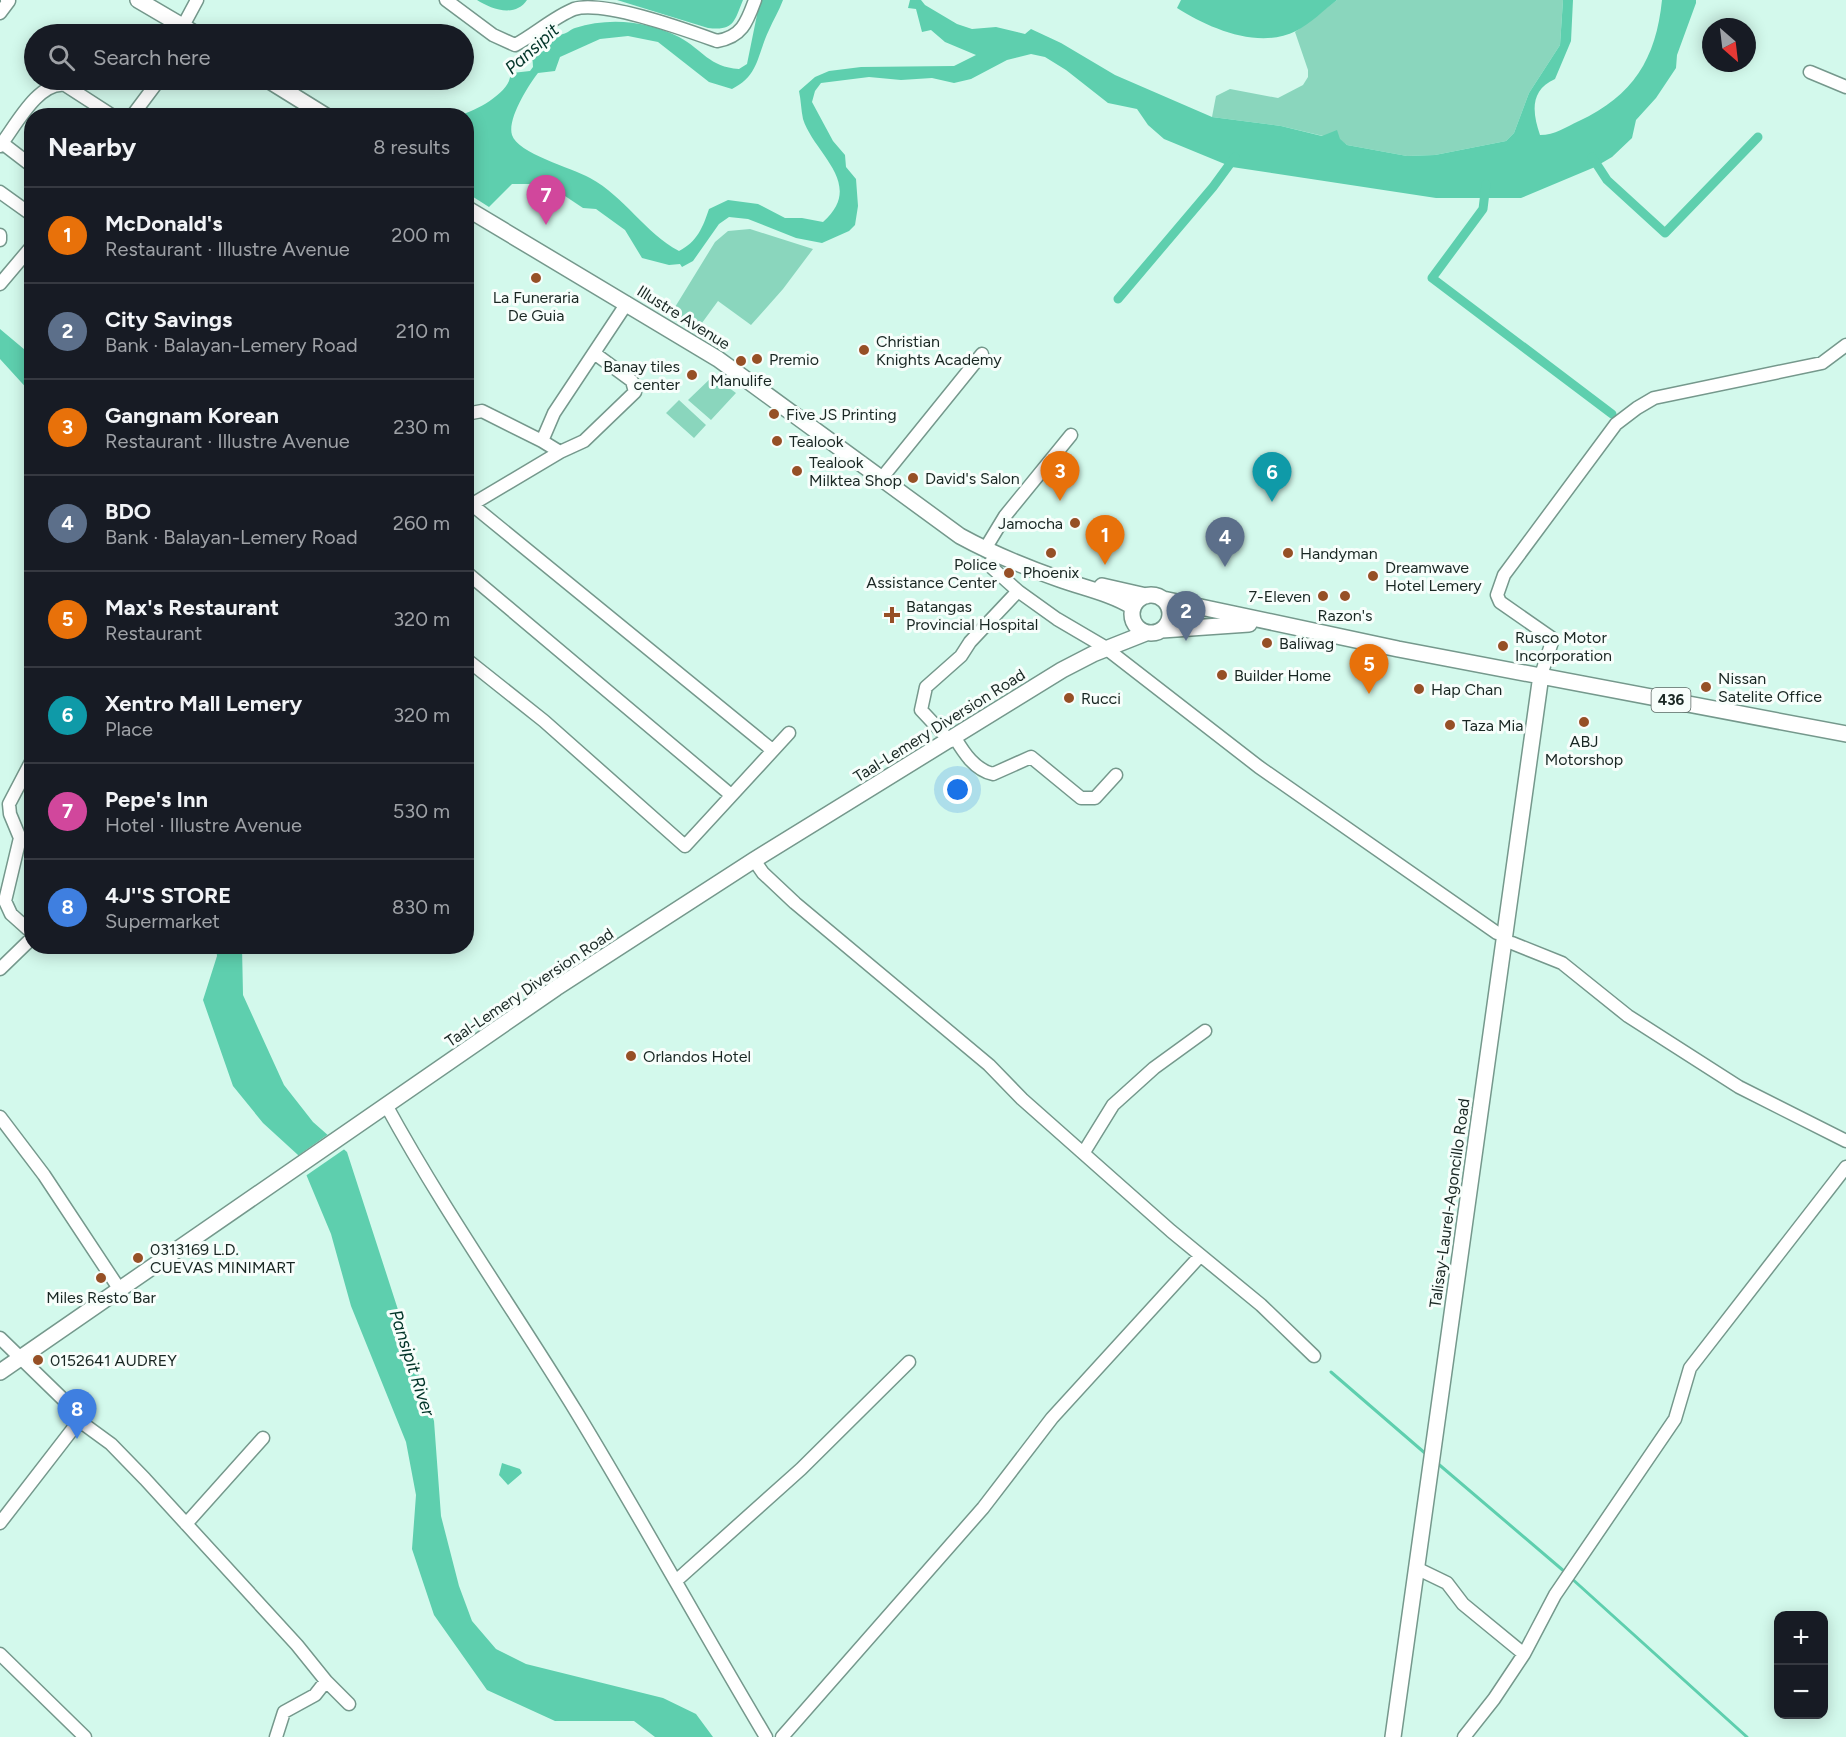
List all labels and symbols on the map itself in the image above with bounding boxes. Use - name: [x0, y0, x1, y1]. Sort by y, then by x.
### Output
- north arrow: [1702, 18, 1756, 72]
- water label: Pansipit: [500, 19, 564, 79]
- pin: 7: [526, 176, 566, 225]
- marker: La Funeraria De Guia: [529, 271, 543, 285]
- street label: Illustre Avenue: [634, 281, 734, 354]
- place label: La Funeraria De Guia: [493, 288, 579, 325]
- place label: Christian Knights Academy: [876, 332, 1002, 369]
- marker: Christian Knights Academy: [857, 343, 871, 357]
- place label: Premio: [769, 350, 819, 369]
- marker: Premio: [750, 352, 764, 366]
- marker: Manulife: [734, 354, 748, 368]
- place label: Banay tiles center: [603, 357, 681, 394]
- marker: Banay tiles center: [685, 368, 699, 382]
- place label: Manulife: [710, 371, 772, 390]
- place label: Five JS Printing: [786, 405, 897, 424]
- marker: Five JS Printing: [767, 407, 781, 421]
- place label: Tealook: [789, 432, 844, 451]
- marker: Tealook: [770, 434, 784, 448]
- pin: 3: [1040, 452, 1080, 501]
- pin: 6: [1252, 452, 1292, 502]
- place label: Tealook Milktea Shop: [809, 453, 902, 490]
- marker: Tealook Milktea Shop: [790, 464, 804, 478]
- place label: David's Salon: [925, 469, 1020, 488]
- marker: David's Salon: [906, 471, 920, 485]
- place label: Jamocha: [998, 514, 1063, 533]
- marker: Jamocha: [1068, 516, 1082, 530]
- pin: 1: [1086, 516, 1124, 565]
- pin: 4: [1206, 518, 1244, 567]
- place label: Handyman: [1300, 544, 1378, 563]
- marker: Phoenix: [1044, 546, 1058, 560]
- marker: Handyman: [1281, 546, 1295, 560]
- place label: Police Assistance Center: [866, 555, 998, 592]
- place label: Dreamwave Hotel Lemery: [1385, 558, 1482, 595]
- place label: Phoenix: [1023, 563, 1080, 582]
- marker: Police Assistance Center: [1002, 566, 1016, 580]
- marker: Dreamwave Hotel Lemery: [1366, 569, 1380, 583]
- place label: 7-Eleven: [1248, 587, 1311, 606]
- marker: 7-Eleven: [1316, 589, 1330, 603]
- marker: Razon's: [1338, 589, 1352, 603]
- pin: 2: [1166, 592, 1206, 641]
- place label: Batangas Provincial Hospital: [906, 597, 1038, 634]
- marker: Batangas Provincial Hospital: [883, 606, 901, 624]
- place label: Razon's: [1318, 606, 1372, 625]
- place label: Rusco Motor Incorporation: [1515, 628, 1612, 665]
- place label: Baliwag: [1279, 634, 1334, 653]
- marker: Baliwag: [1260, 636, 1274, 650]
- marker: Rusco Motor Incorporation: [1496, 639, 1510, 653]
- pin: 5: [1350, 644, 1388, 694]
- street label: Taal-Lemery Diversion Road: [850, 665, 1029, 786]
- place label: Builder Home: [1234, 666, 1331, 685]
- marker: Builder Home: [1215, 668, 1229, 682]
- place label: Nissan Satelite Office: [1718, 669, 1822, 706]
- place label: Hap Chan: [1431, 680, 1502, 699]
- marker: Nissan Satelite Office: [1699, 680, 1713, 694]
- marker: Hap Chan: [1412, 682, 1426, 696]
- road number: 436: [1652, 688, 1690, 712]
- place label: Rucci: [1081, 689, 1121, 708]
- marker: Rucci: [1062, 691, 1076, 705]
- marker: ABJ Motorshop: [1577, 715, 1591, 729]
- place label: Taza Mia: [1462, 716, 1523, 735]
- marker: Taza Mia: [1443, 718, 1457, 732]
- place label: ABJ Motorshop: [1545, 732, 1623, 769]
- your location: [943, 775, 972, 804]
- street label: Taal-Lemery Diversion Road: [442, 924, 617, 1051]
- place label: Orlandos Hotel: [643, 1047, 751, 1066]
- marker: Orlandos Hotel: [624, 1049, 638, 1063]
- street label: Talisay-Laurel-Agoncillo Road: [1425, 1097, 1474, 1309]
- place label: 0313169 L.D. CUEVAS MINIMART: [150, 1240, 295, 1277]
- marker: 0313169 L.D. CUEVAS MINIMART: [131, 1251, 145, 1265]
- marker: Miles Resto Bar: [94, 1271, 108, 1285]
- place label: Miles Resto Bar: [46, 1288, 156, 1307]
- water label: Pansipit River: [384, 1307, 440, 1420]
- place label: 0152641 AUDREY: [50, 1351, 177, 1370]
- marker: 0152641 AUDREY: [31, 1353, 45, 1367]
- pin: 8: [58, 1390, 97, 1439]

